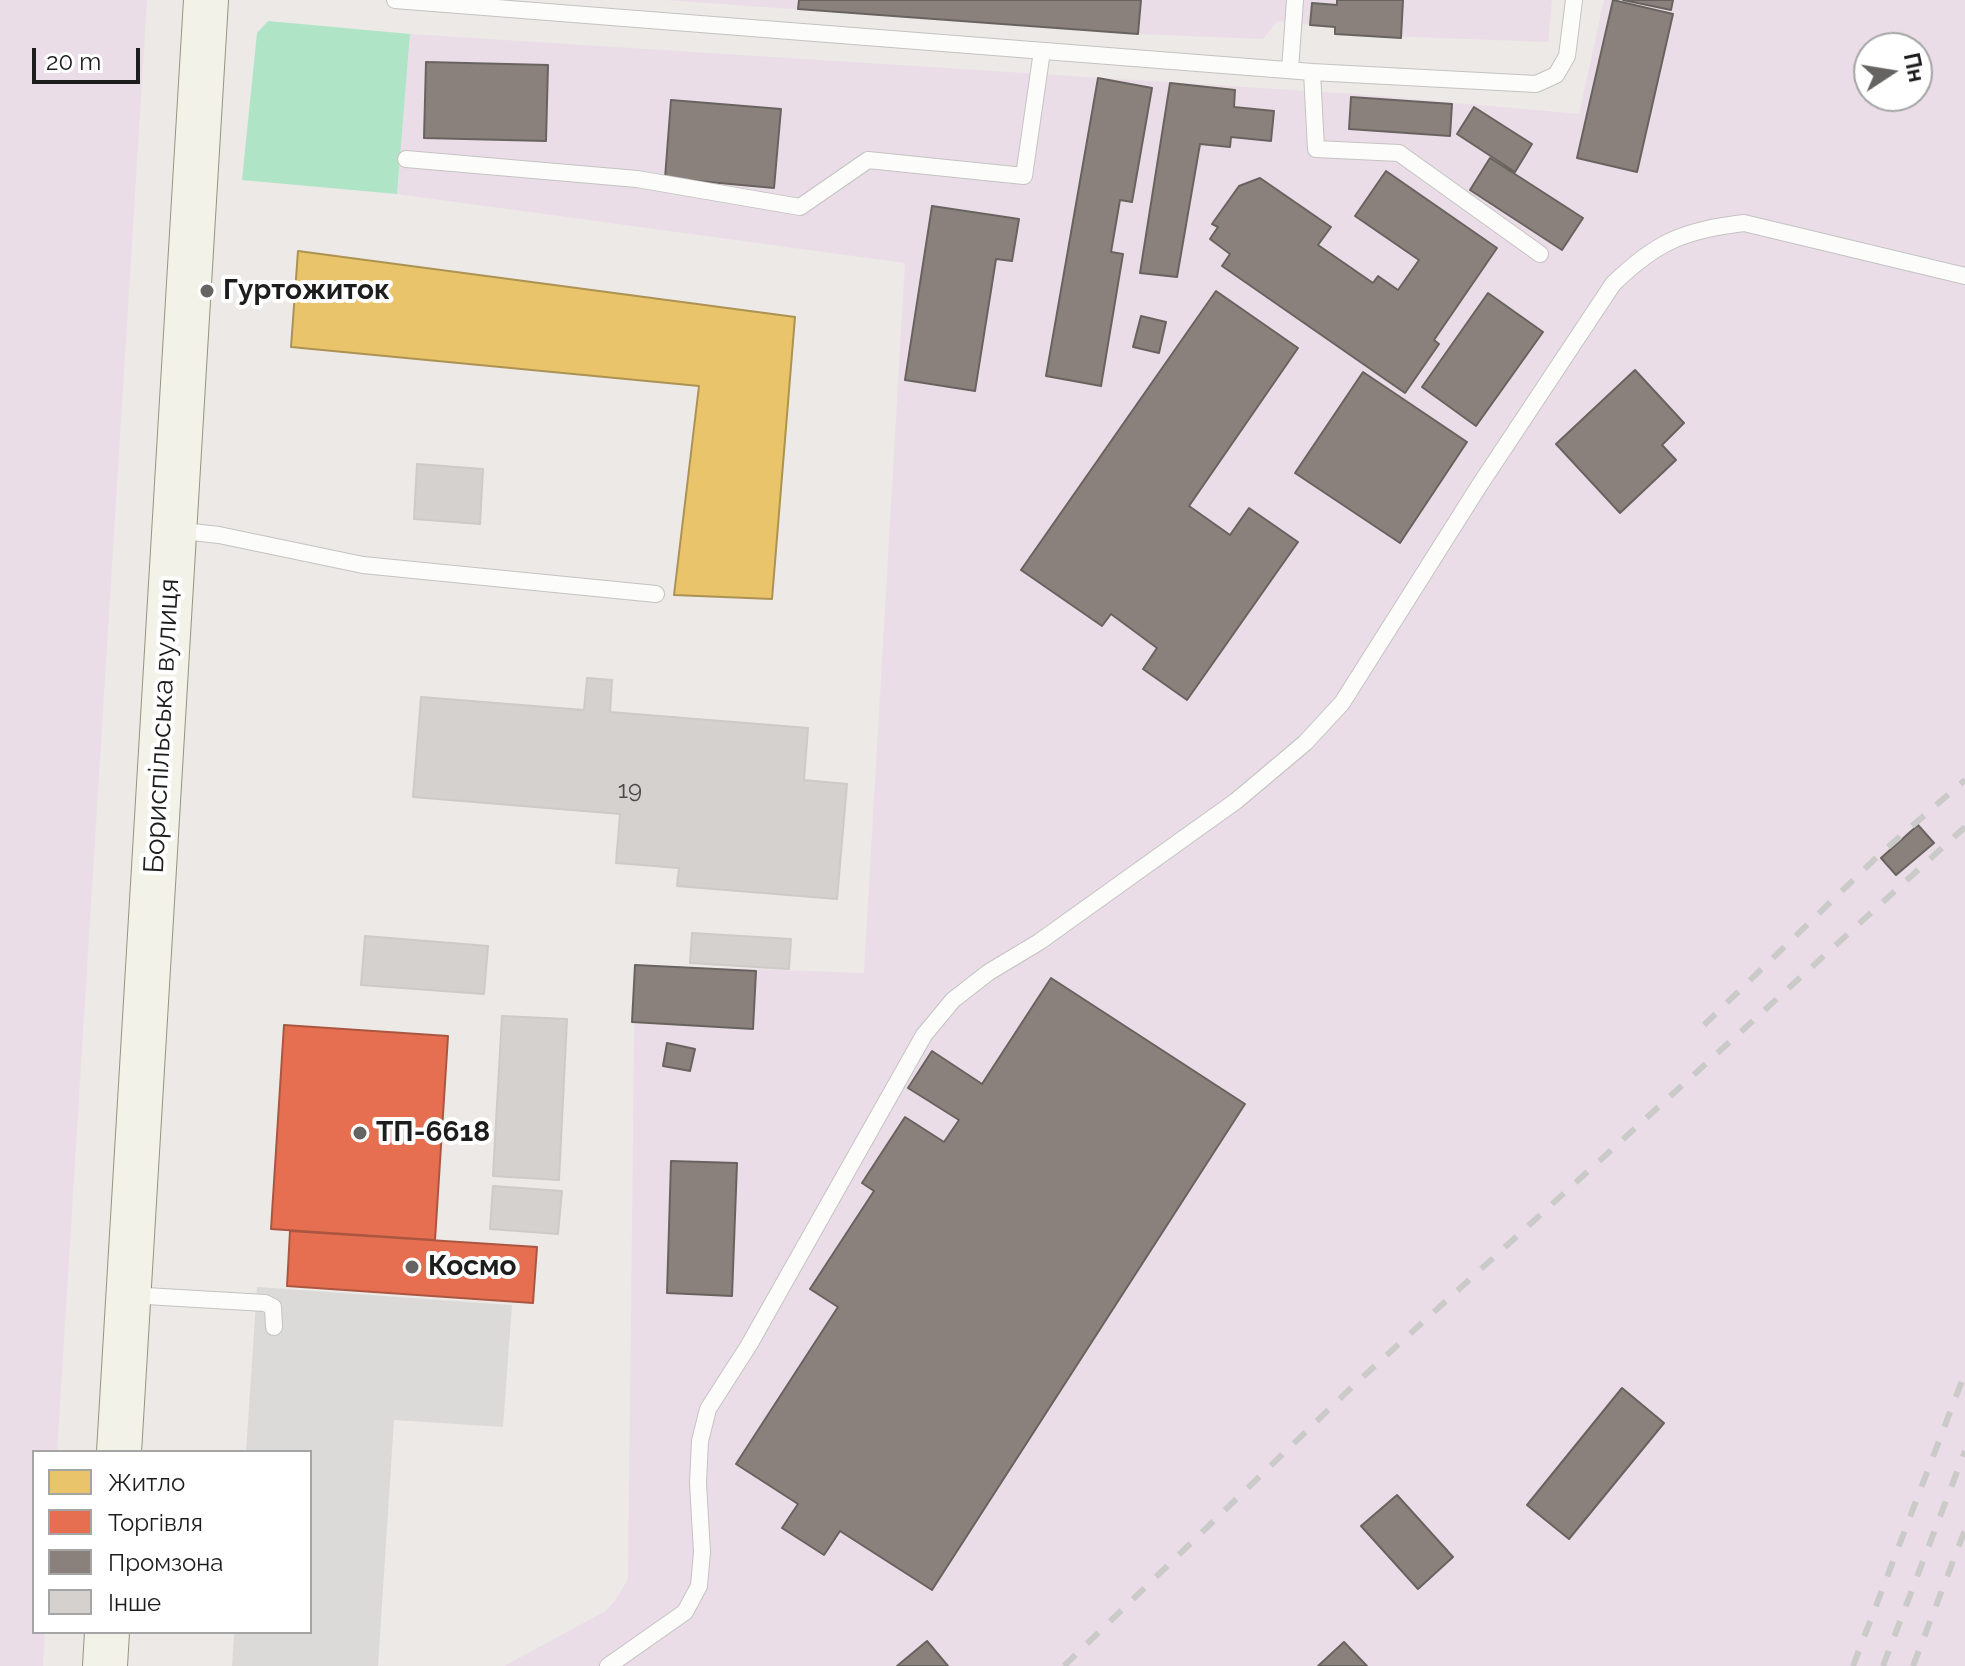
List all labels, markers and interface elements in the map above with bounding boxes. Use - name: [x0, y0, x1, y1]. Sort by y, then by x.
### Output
- scale bar: [36, 32, 144, 82]
- north arrow: [1853, 32, 1933, 112]
- text: 20 m: [46, 47, 101, 76]
- text: Пн: [1899, 50, 1930, 84]
- place label: Гуртожиток: [223, 274, 390, 308]
- marker: Гуртожиток: [198, 282, 216, 300]
- street label: Бориспільська вулиця: [137, 578, 187, 874]
- house number: 19: [618, 777, 642, 805]
- place label: ТП-6618: [376, 1116, 490, 1150]
- marker: ТП-6618: [351, 1124, 369, 1142]
- place label: Космо: [428, 1250, 516, 1284]
- marker: Космо: [403, 1258, 421, 1276]
- legend: [32, 1450, 312, 1634]
- text: Житло: [108, 1468, 185, 1497]
- text: Торгівля: [108, 1508, 203, 1537]
- text: Промзона: [108, 1548, 223, 1577]
- text: Інше: [108, 1588, 161, 1617]

